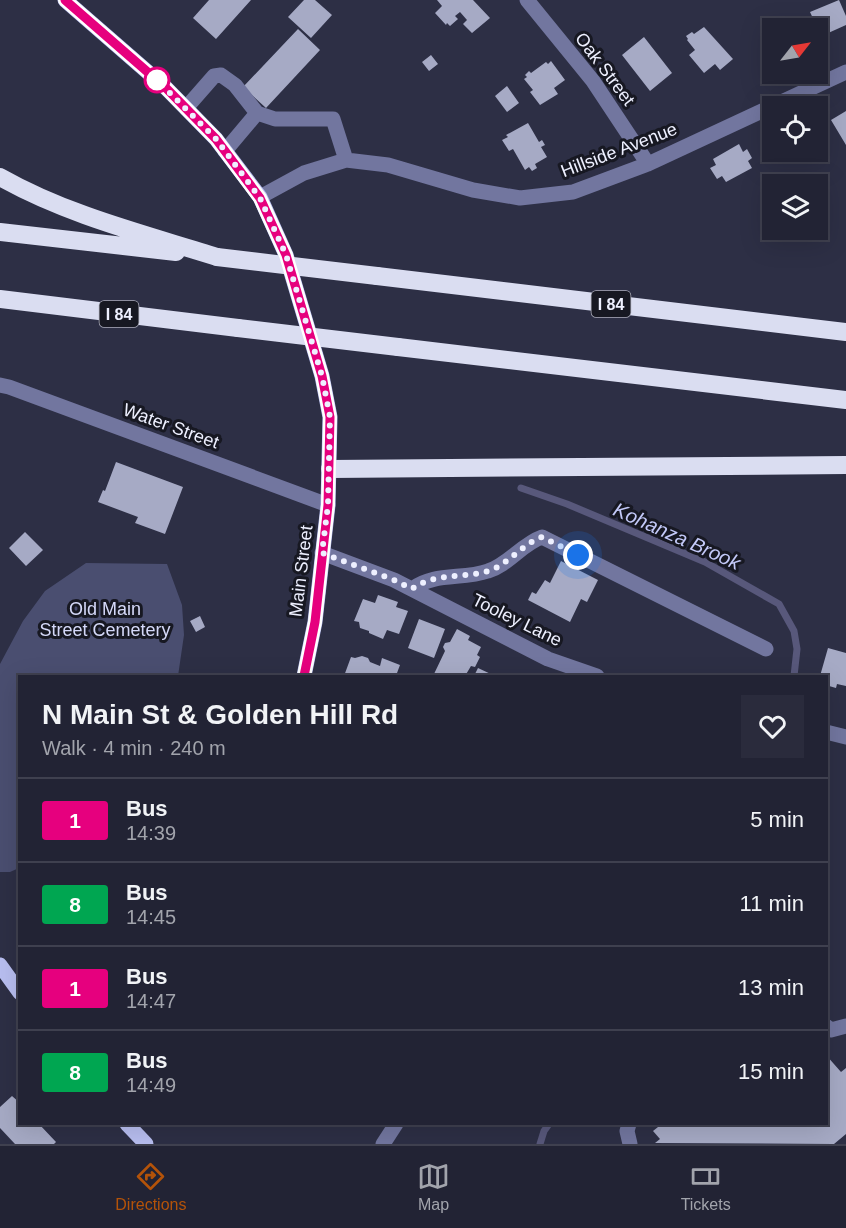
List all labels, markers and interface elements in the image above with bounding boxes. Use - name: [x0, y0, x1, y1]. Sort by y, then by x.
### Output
- north arrow: [762, 18, 828, 84]
- map controls: [762, 18, 828, 240]
- street label: Oak Street: [571, 29, 639, 109]
- unlabelled marker: [144, 67, 170, 93]
- button: locate: [762, 96, 828, 162]
- street label: Hillside Avenue: [558, 119, 680, 181]
- button: layers: [762, 174, 828, 240]
- road number: I 84: [592, 291, 630, 317]
- road number: I 84: [100, 301, 138, 327]
- street label: Water Street: [120, 399, 222, 453]
- water label: Kohanza Brook: [610, 498, 745, 574]
- street label: Main Street: [285, 524, 317, 618]
- your location: [563, 540, 593, 570]
- street label: Tooley Lane: [469, 590, 565, 650]
- park label: Old Main Street Cemetery: [39, 599, 171, 640]
- button: heart: [741, 695, 804, 758]
- text: N Main St & Golden Hill Rd: [42, 699, 398, 730]
- text: Walk · 4 min · 240 m: [42, 737, 226, 759]
- text: Bus: [126, 796, 168, 821]
- text: 5 min: [750, 807, 804, 832]
- text: 1: [69, 809, 81, 832]
- text: 14:39: [126, 822, 176, 844]
- text: Bus: [126, 880, 168, 905]
- text: 11 min: [740, 891, 804, 916]
- text: 8: [69, 893, 81, 916]
- text: 14:45: [126, 906, 176, 928]
- text: Bus: [126, 964, 168, 989]
- text: 13 min: [738, 975, 804, 1000]
- text: 1: [69, 977, 81, 1000]
- text: 14:47: [126, 990, 176, 1012]
- text: Bus: [126, 1048, 168, 1073]
- text: 15 min: [738, 1059, 804, 1084]
- text: 8: [69, 1061, 81, 1084]
- text: 14:49: [126, 1074, 176, 1096]
- tab: Directions: [115, 1160, 186, 1214]
- tab: Map: [417, 1160, 450, 1214]
- tab: Tickets: [681, 1160, 731, 1214]

